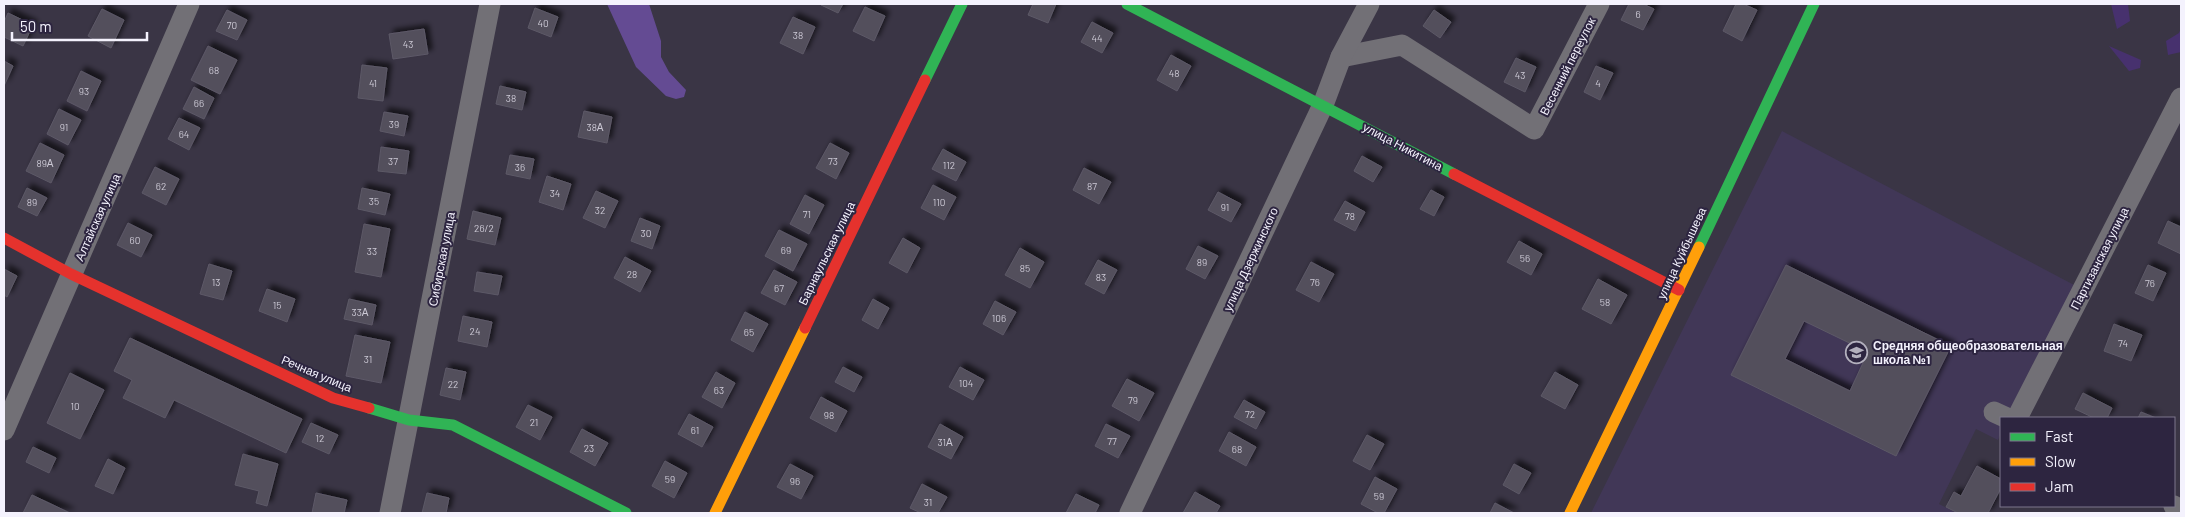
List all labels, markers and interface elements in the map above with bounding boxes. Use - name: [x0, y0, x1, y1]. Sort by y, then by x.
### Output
- house number: 6: [1635, 8, 1641, 20]
- scale bar: [12, 10, 148, 42]
- street label: Весенний переулок: [1536, 14, 1599, 118]
- text: 50 m: [20, 17, 52, 35]
- house number: 40: [537, 17, 549, 29]
- house number: 70: [227, 19, 237, 31]
- house number: 38: [793, 29, 803, 41]
- house number: 44: [1091, 32, 1103, 44]
- house number: 43: [403, 38, 413, 50]
- house number: 68: [209, 64, 219, 76]
- house number: 48: [1169, 67, 1179, 79]
- house number: 43: [1515, 69, 1525, 81]
- house number: 41: [369, 77, 377, 89]
- house number: 4: [1595, 77, 1601, 89]
- house number: 93: [79, 85, 89, 97]
- house number: 38: [506, 92, 516, 104]
- house number: 66: [194, 97, 204, 109]
- house number: 39: [389, 118, 399, 130]
- street label: улица Никитина: [1360, 119, 1446, 174]
- house number: 91: [60, 121, 68, 133]
- house number: 38А: [586, 121, 604, 133]
- house number: 64: [179, 128, 189, 140]
- house number: 37: [388, 155, 398, 167]
- house number: 73: [828, 155, 838, 167]
- house number: 89А: [36, 157, 54, 169]
- house number: 112: [943, 159, 955, 171]
- house number: 36: [515, 161, 525, 173]
- street label: Алтайская улица: [72, 171, 124, 263]
- house number: 62: [156, 180, 166, 192]
- house number: 87: [1087, 180, 1097, 192]
- house number: 34: [550, 187, 560, 199]
- house number: 35: [369, 195, 379, 207]
- house number: 89: [27, 196, 37, 208]
- house number: 110: [933, 196, 945, 208]
- street label: Барнаульская улица: [795, 199, 858, 307]
- house number: 91: [1221, 201, 1229, 213]
- house number: 32: [595, 204, 605, 216]
- street label: Партизанская улица: [2067, 204, 2132, 312]
- street label: улица Дзержинского: [1220, 205, 1281, 314]
- street label: улица Куйбышева: [1654, 205, 1709, 302]
- house number: 71: [803, 208, 811, 220]
- street label: Сибирская улица: [425, 210, 458, 307]
- house number: 78: [1345, 210, 1355, 222]
- house number: 26/2: [474, 222, 494, 234]
- house number: 30: [641, 227, 651, 239]
- house number: 60: [130, 234, 140, 246]
- house number: 69: [781, 244, 791, 256]
- house number: 33: [367, 245, 377, 257]
- house number: 56: [1520, 252, 1530, 264]
- house number: 89: [1197, 256, 1207, 268]
- house number: 85: [1020, 262, 1030, 274]
- house number: 28: [627, 268, 637, 280]
- house number: 83: [1096, 271, 1106, 283]
- house number: 13: [212, 276, 220, 288]
- house number: 76: [1310, 276, 1320, 288]
- house number: 76: [2145, 277, 2155, 289]
- house number: 67: [774, 282, 784, 294]
- house number: 58: [1600, 296, 1610, 308]
- house number: 15: [273, 299, 281, 311]
- house number: 33А: [352, 306, 369, 318]
- house number: 106: [992, 312, 1006, 324]
- house number: 24: [470, 325, 480, 337]
- house number: 65: [744, 326, 754, 338]
- house number: 74: [2118, 337, 2128, 349]
- place label: Средняя общеобразовательная школа №1: [1873, 338, 2063, 366]
- school or university icon: Средняя общеобразовательная школа №1: [1845, 340, 1869, 364]
- street label: Речная улица: [279, 352, 355, 395]
- house number: 31: [364, 353, 372, 365]
- house number: 104: [959, 377, 973, 389]
- house number: 22: [448, 378, 458, 390]
- house number: 63: [714, 384, 724, 396]
- house number: 79: [1128, 394, 1138, 406]
- house number: 10: [70, 400, 80, 412]
- house number: 72: [1245, 408, 1255, 420]
- house number: 98: [824, 409, 834, 421]
- house number: 21: [530, 416, 538, 428]
- legend: [2000, 417, 2175, 507]
- house number: 61: [691, 424, 699, 436]
- text: Fast: [2045, 427, 2073, 445]
- house number: 12: [316, 432, 324, 444]
- house number: 77: [1107, 435, 1117, 447]
- house number: 31А: [937, 436, 953, 448]
- house number: 23: [584, 442, 594, 454]
- house number: 68: [1232, 443, 1242, 455]
- text: Slow: [2045, 452, 2076, 470]
- house number: 59: [665, 473, 675, 485]
- house number: 96: [790, 475, 800, 487]
- text: Jam: [2045, 477, 2074, 495]
- house number: 59: [1374, 490, 1384, 502]
- house number: 31: [924, 496, 932, 508]

